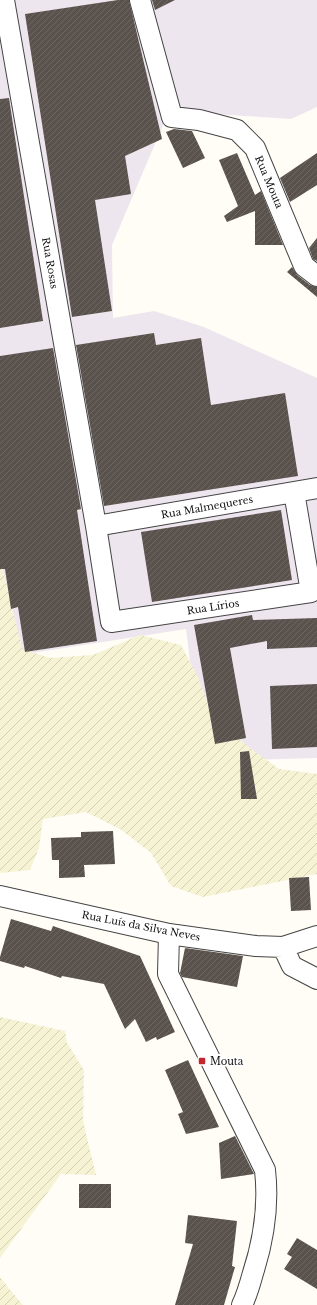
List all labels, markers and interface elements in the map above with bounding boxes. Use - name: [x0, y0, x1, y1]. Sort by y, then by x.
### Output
- street label: Rua Mouta: [252, 154, 286, 211]
- street label: Rua Rosas: [39, 236, 61, 290]
- street label: Rua Malmequeres: [160, 492, 254, 521]
- street label: Rua Lírios: [186, 596, 241, 618]
- street label: Rua Luís da Silva Neves: [81, 908, 202, 944]
- place label: Mouta: [210, 1055, 244, 1068]
- marker: Mouta: [197, 1056, 207, 1066]

